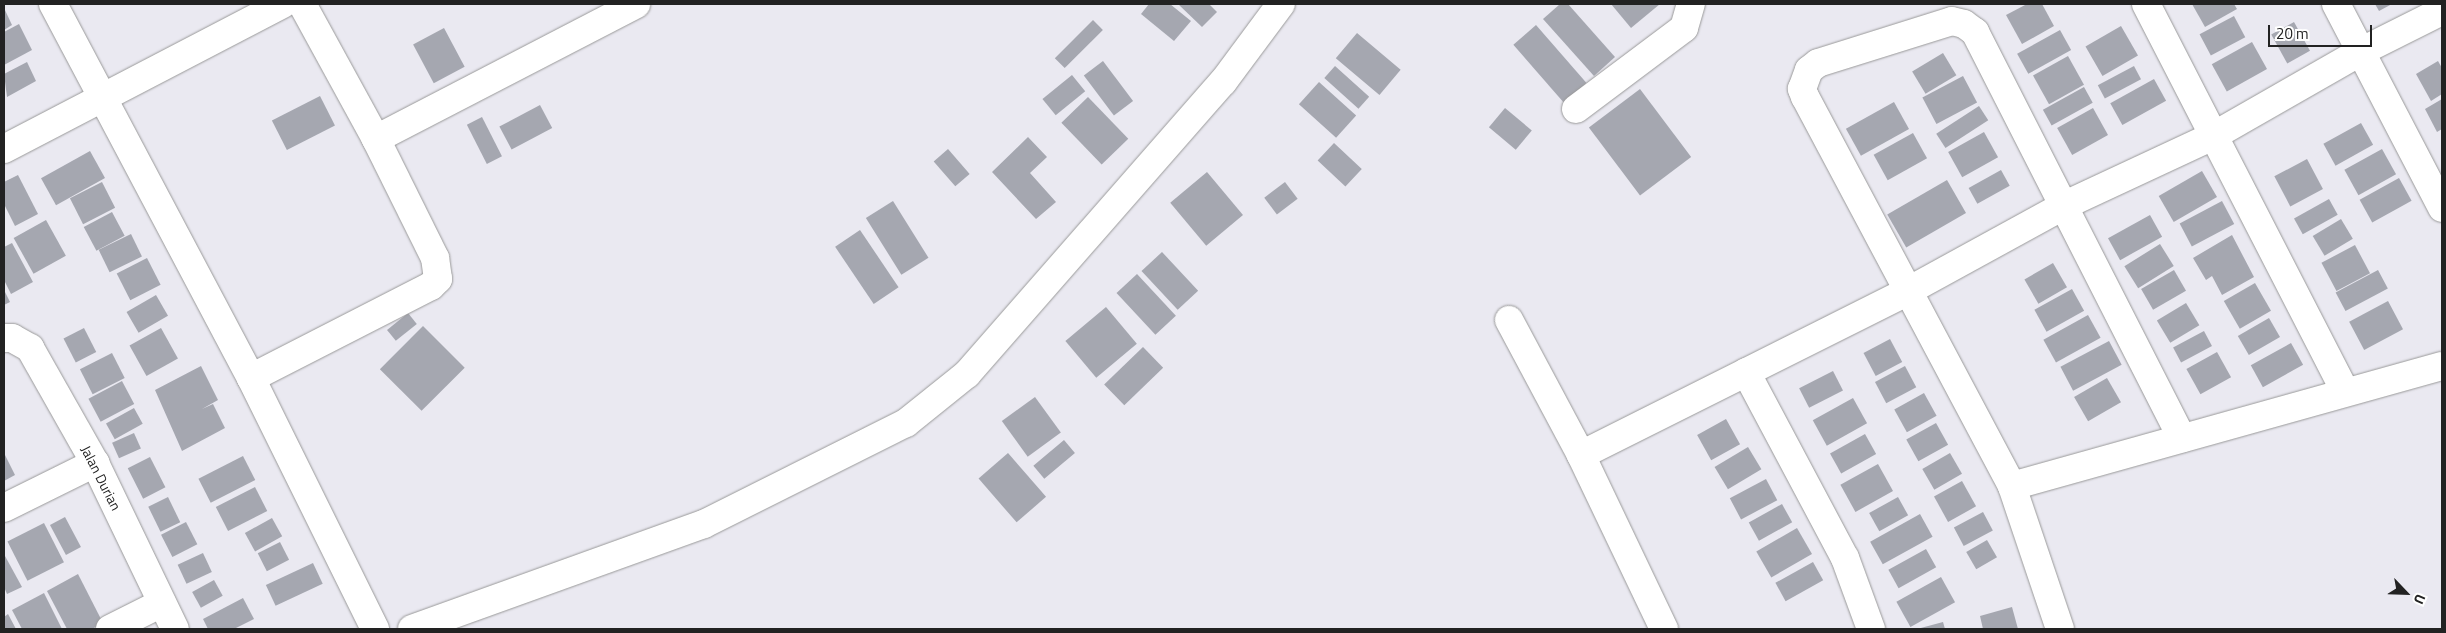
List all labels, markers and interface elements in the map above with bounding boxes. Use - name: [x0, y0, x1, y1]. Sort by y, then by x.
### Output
- scale bar: [2271, 15, 2375, 47]
- text: 20 m: [2276, 22, 2309, 45]
- street label: Jalan Durian: [77, 443, 125, 513]
- north arrow: [2381, 568, 2431, 618]
- text: U: [2409, 591, 2432, 608]

